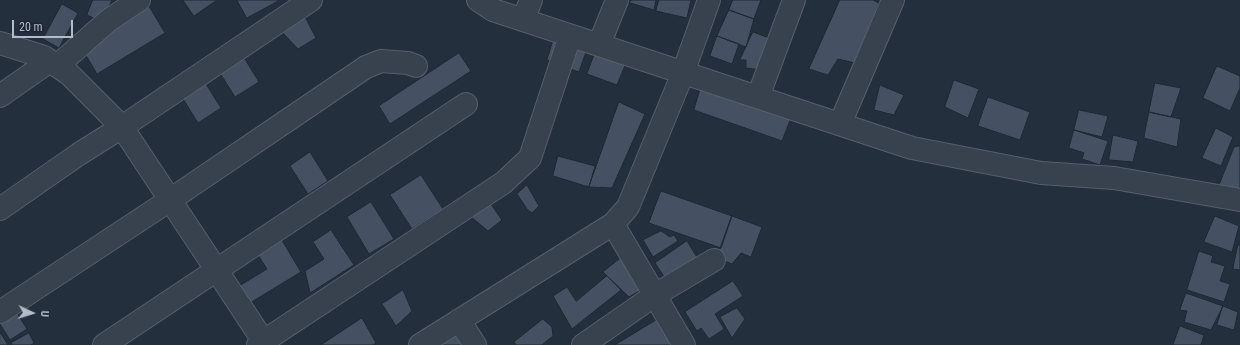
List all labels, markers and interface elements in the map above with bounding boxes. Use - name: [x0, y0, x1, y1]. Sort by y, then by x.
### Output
- scale bar: [14, 12, 75, 38]
- text: 20 m: [19, 20, 43, 34]
- north arrow: [12, 293, 52, 333]
- text: U: [38, 310, 51, 317]

